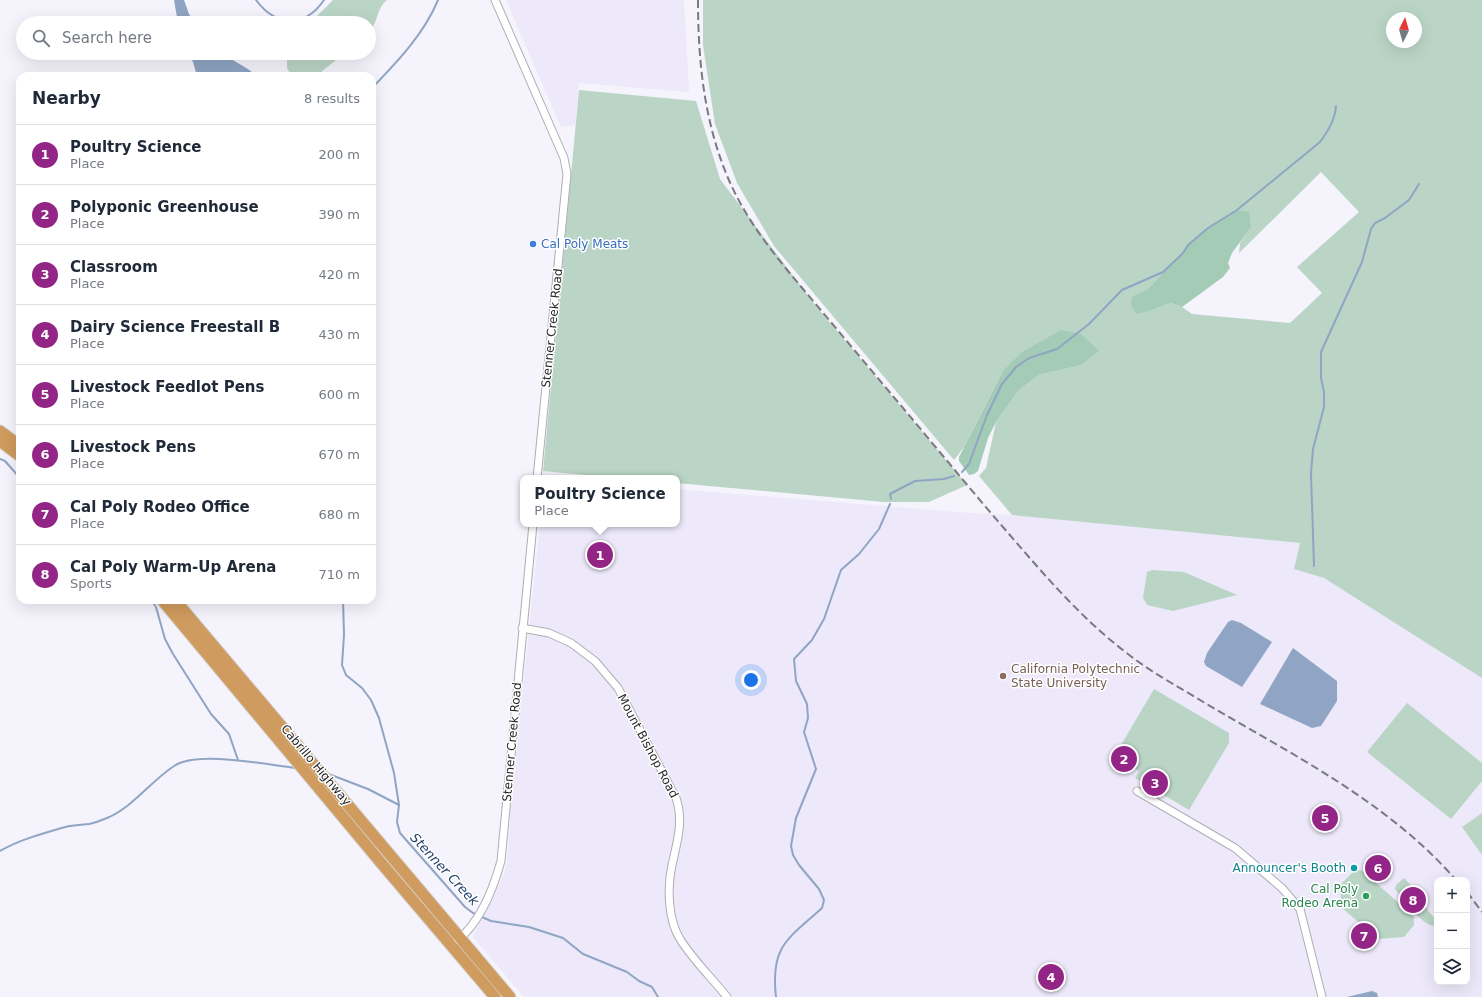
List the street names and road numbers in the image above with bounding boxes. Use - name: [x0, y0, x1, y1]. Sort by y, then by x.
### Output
- street label: Stenner Creek Road: [539, 268, 565, 388]
- street label: Stenner Creek Road: [500, 682, 524, 802]
- street label: Mount Bishop Road: [615, 692, 681, 800]
- street label: Cabrillo Highway: [278, 722, 354, 808]

